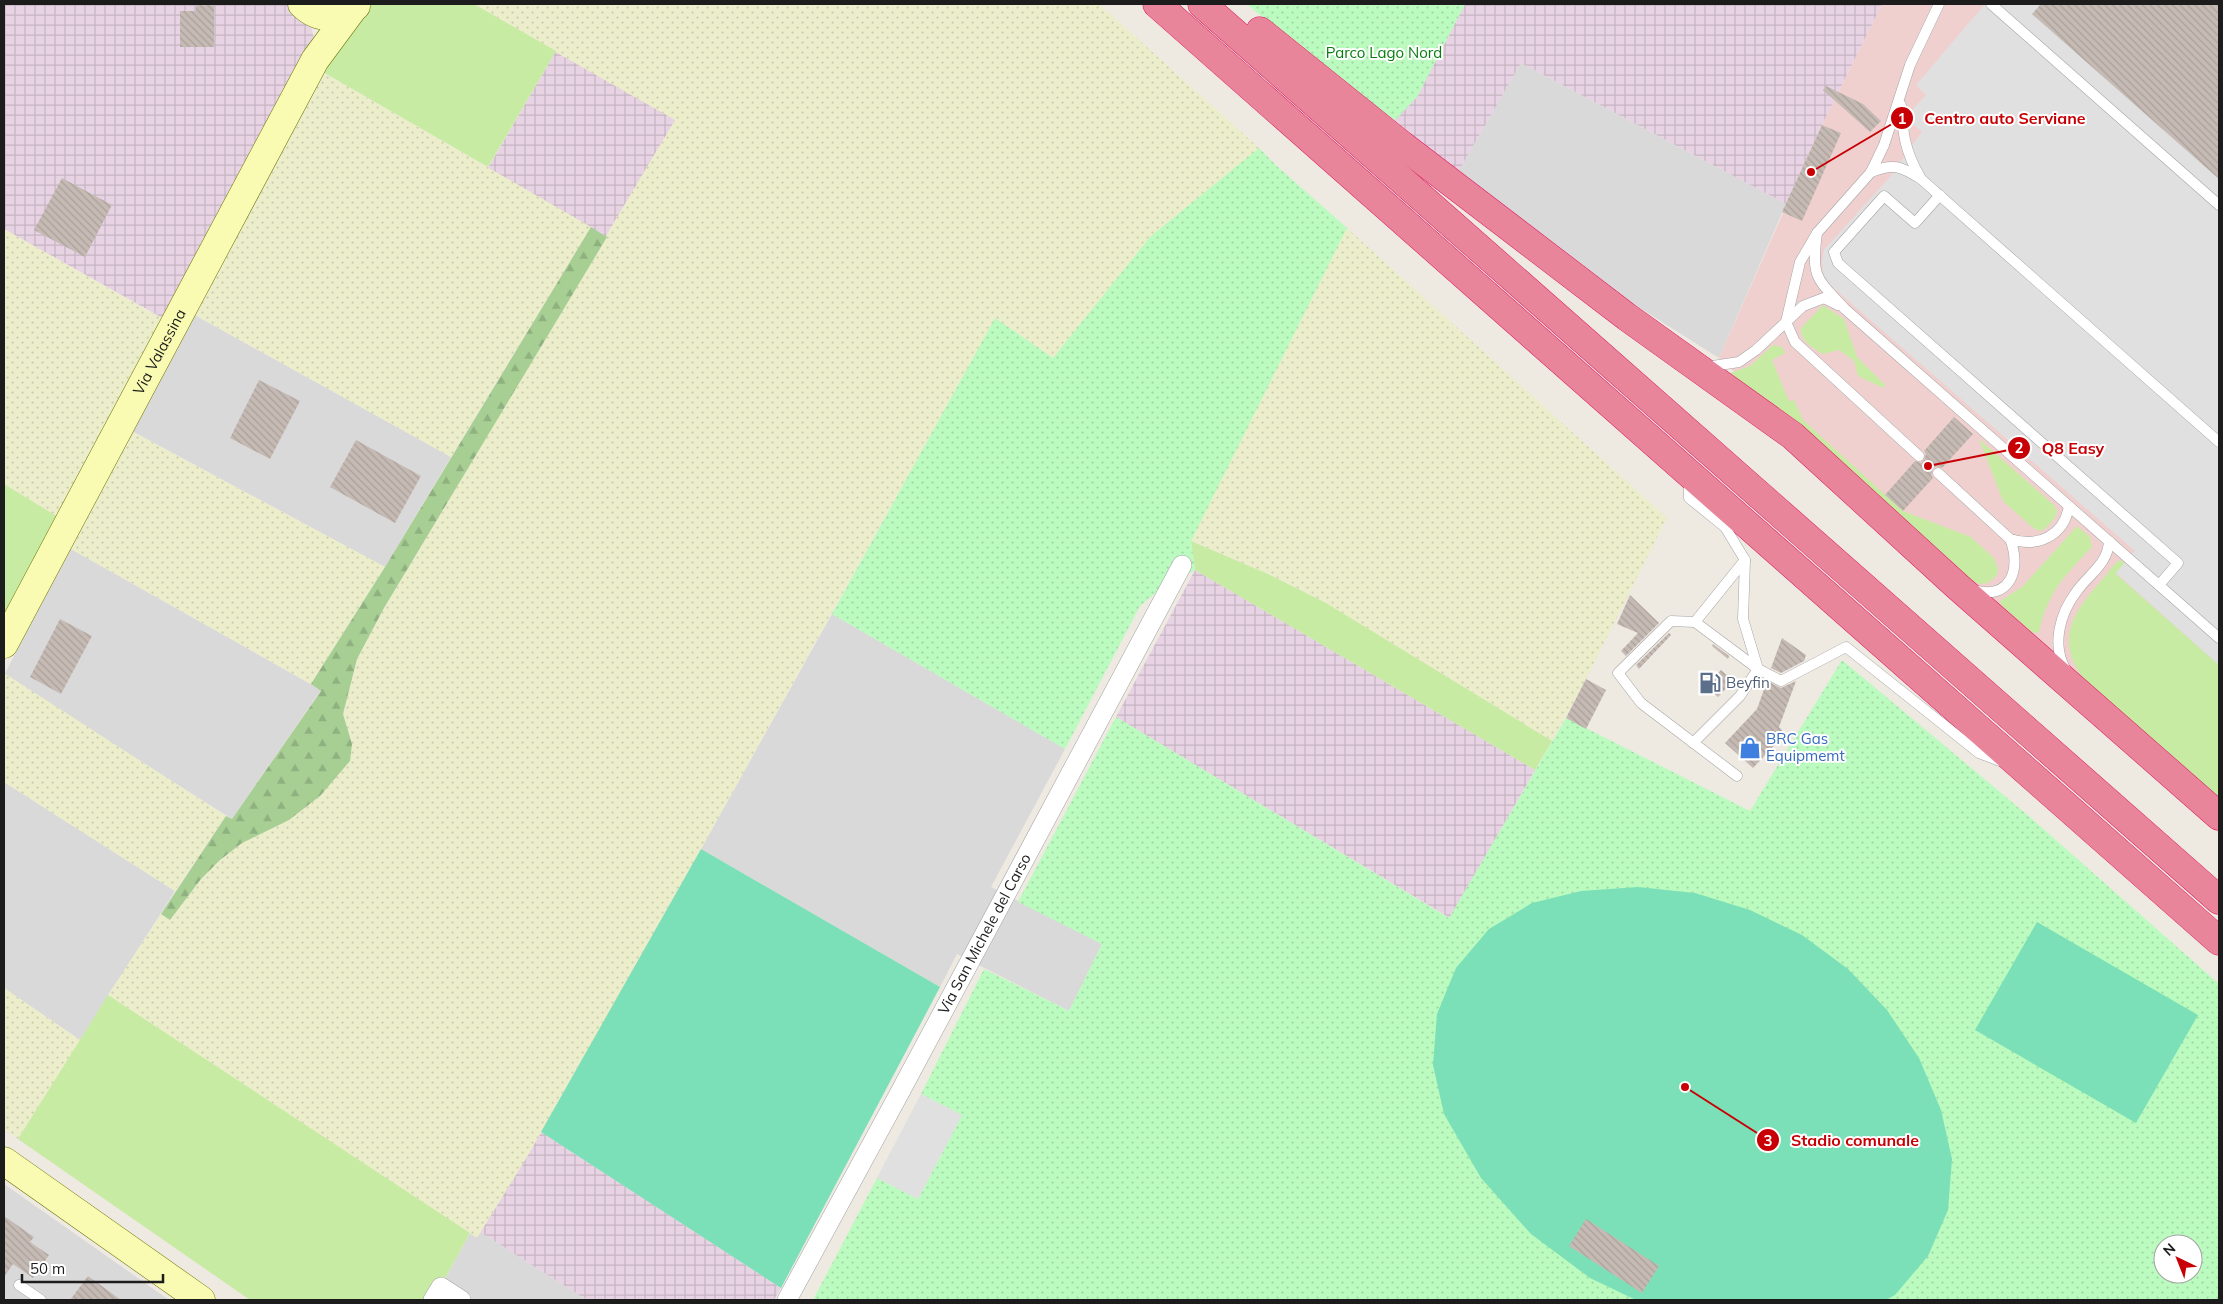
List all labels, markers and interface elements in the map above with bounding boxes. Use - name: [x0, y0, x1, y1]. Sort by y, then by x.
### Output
- park label: Parco Lago Nord: [1326, 43, 1442, 62]
- callout: Centro auto Serviane: [1889, 103, 2095, 134]
- text: Centro auto Serviane: [1924, 108, 2086, 128]
- text: 1: [1897, 109, 1907, 128]
- street label: Via Valassina: [129, 305, 190, 398]
- callout: Q8 Easy: [2007, 433, 2114, 464]
- text: 2: [2014, 438, 2024, 457]
- text: Q8 Easy: [2042, 438, 2105, 458]
- fuel station icon: Beyfin: [1697, 670, 1723, 696]
- place label: Beyfin: [1726, 673, 1770, 692]
- place label: BRC Gas Equipmemt: [1766, 729, 1845, 765]
- shop icon: BRC Gas Equipmemt: [1737, 735, 1763, 761]
- street label: Via San Michele del Carso: [933, 850, 1035, 1017]
- callout: Stadio comunale: [1756, 1125, 1929, 1156]
- text: Stadio comunale: [1791, 1130, 1919, 1150]
- text: 3: [1763, 1131, 1773, 1150]
- north arrow: [2153, 1234, 2203, 1284]
- text: N: [2159, 1239, 2179, 1260]
- scale bar: [22, 1252, 164, 1284]
- text: 50 m: [30, 1259, 65, 1278]

